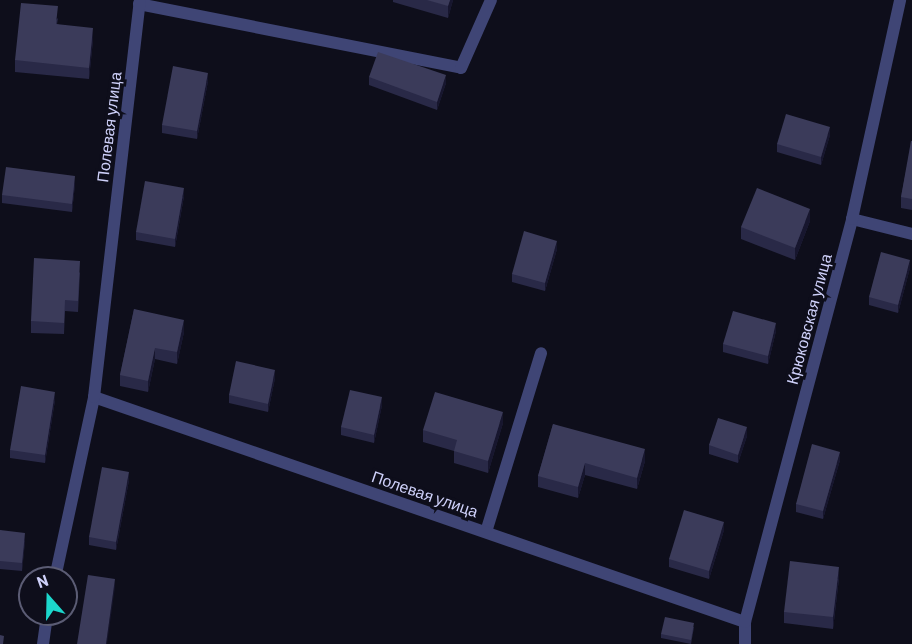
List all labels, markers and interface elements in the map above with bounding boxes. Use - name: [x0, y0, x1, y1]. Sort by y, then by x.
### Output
- street label: Полевая улица: [93, 71, 125, 183]
- street label: Крюковская улица: [782, 251, 836, 387]
- street label: Полевая улица: [369, 467, 481, 521]
- north arrow: [18, 566, 78, 626]
- text: N: [34, 570, 51, 591]

